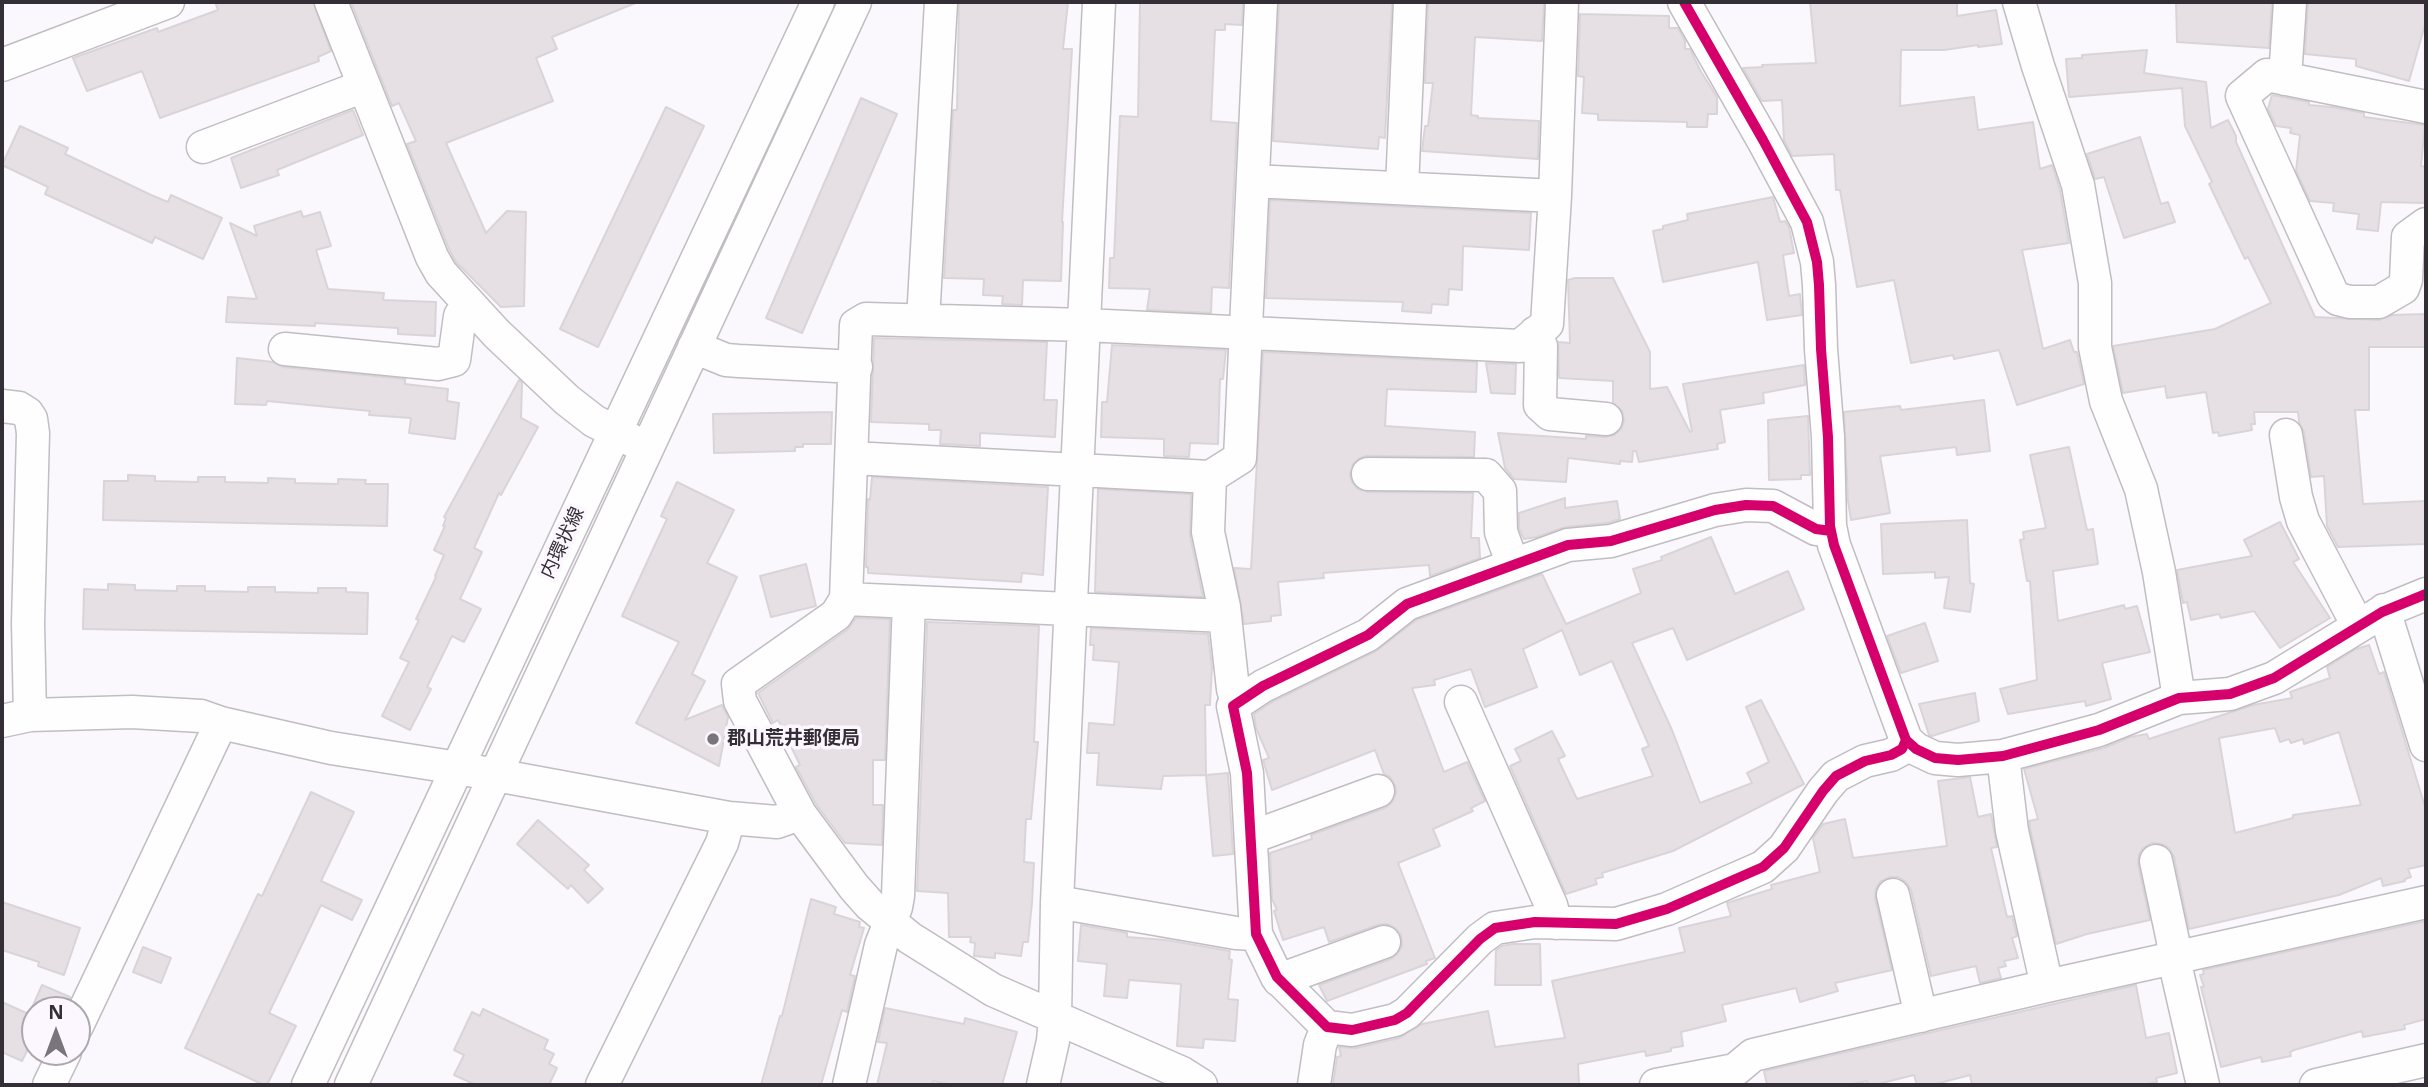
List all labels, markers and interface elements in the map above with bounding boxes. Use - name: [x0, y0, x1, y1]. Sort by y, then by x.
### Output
- street label: 内環状線: [537, 504, 589, 582]
- place label: 郡山荒井郵便局: [727, 728, 860, 750]
- marker: 郡山荒井郵便局: [705, 731, 721, 747]
- north arrow: [21, 996, 91, 1066]
- text: N: [48, 999, 64, 1025]

